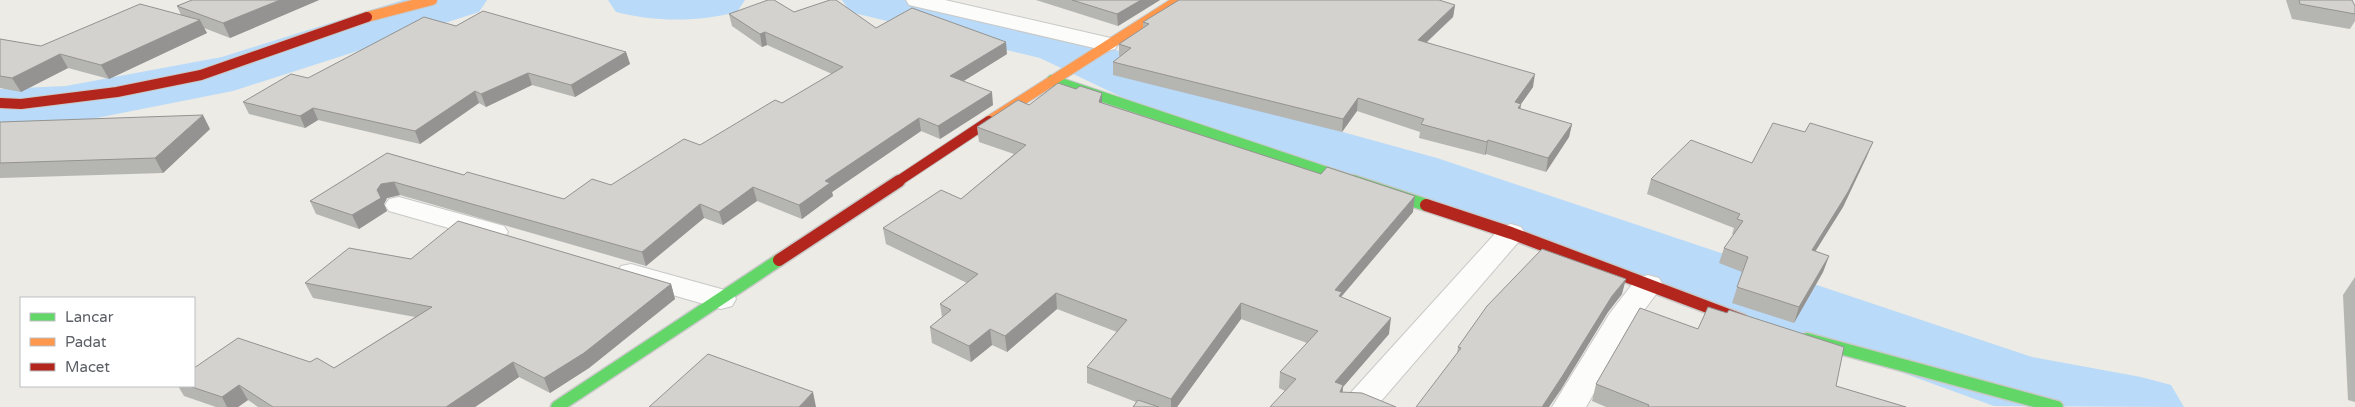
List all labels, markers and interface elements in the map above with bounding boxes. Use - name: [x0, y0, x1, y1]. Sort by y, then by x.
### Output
- legend: [20, 297, 195, 387]
- text: Lancar: [65, 308, 114, 326]
- text: Padat: [65, 333, 107, 351]
- text: Macet: [65, 358, 110, 376]

